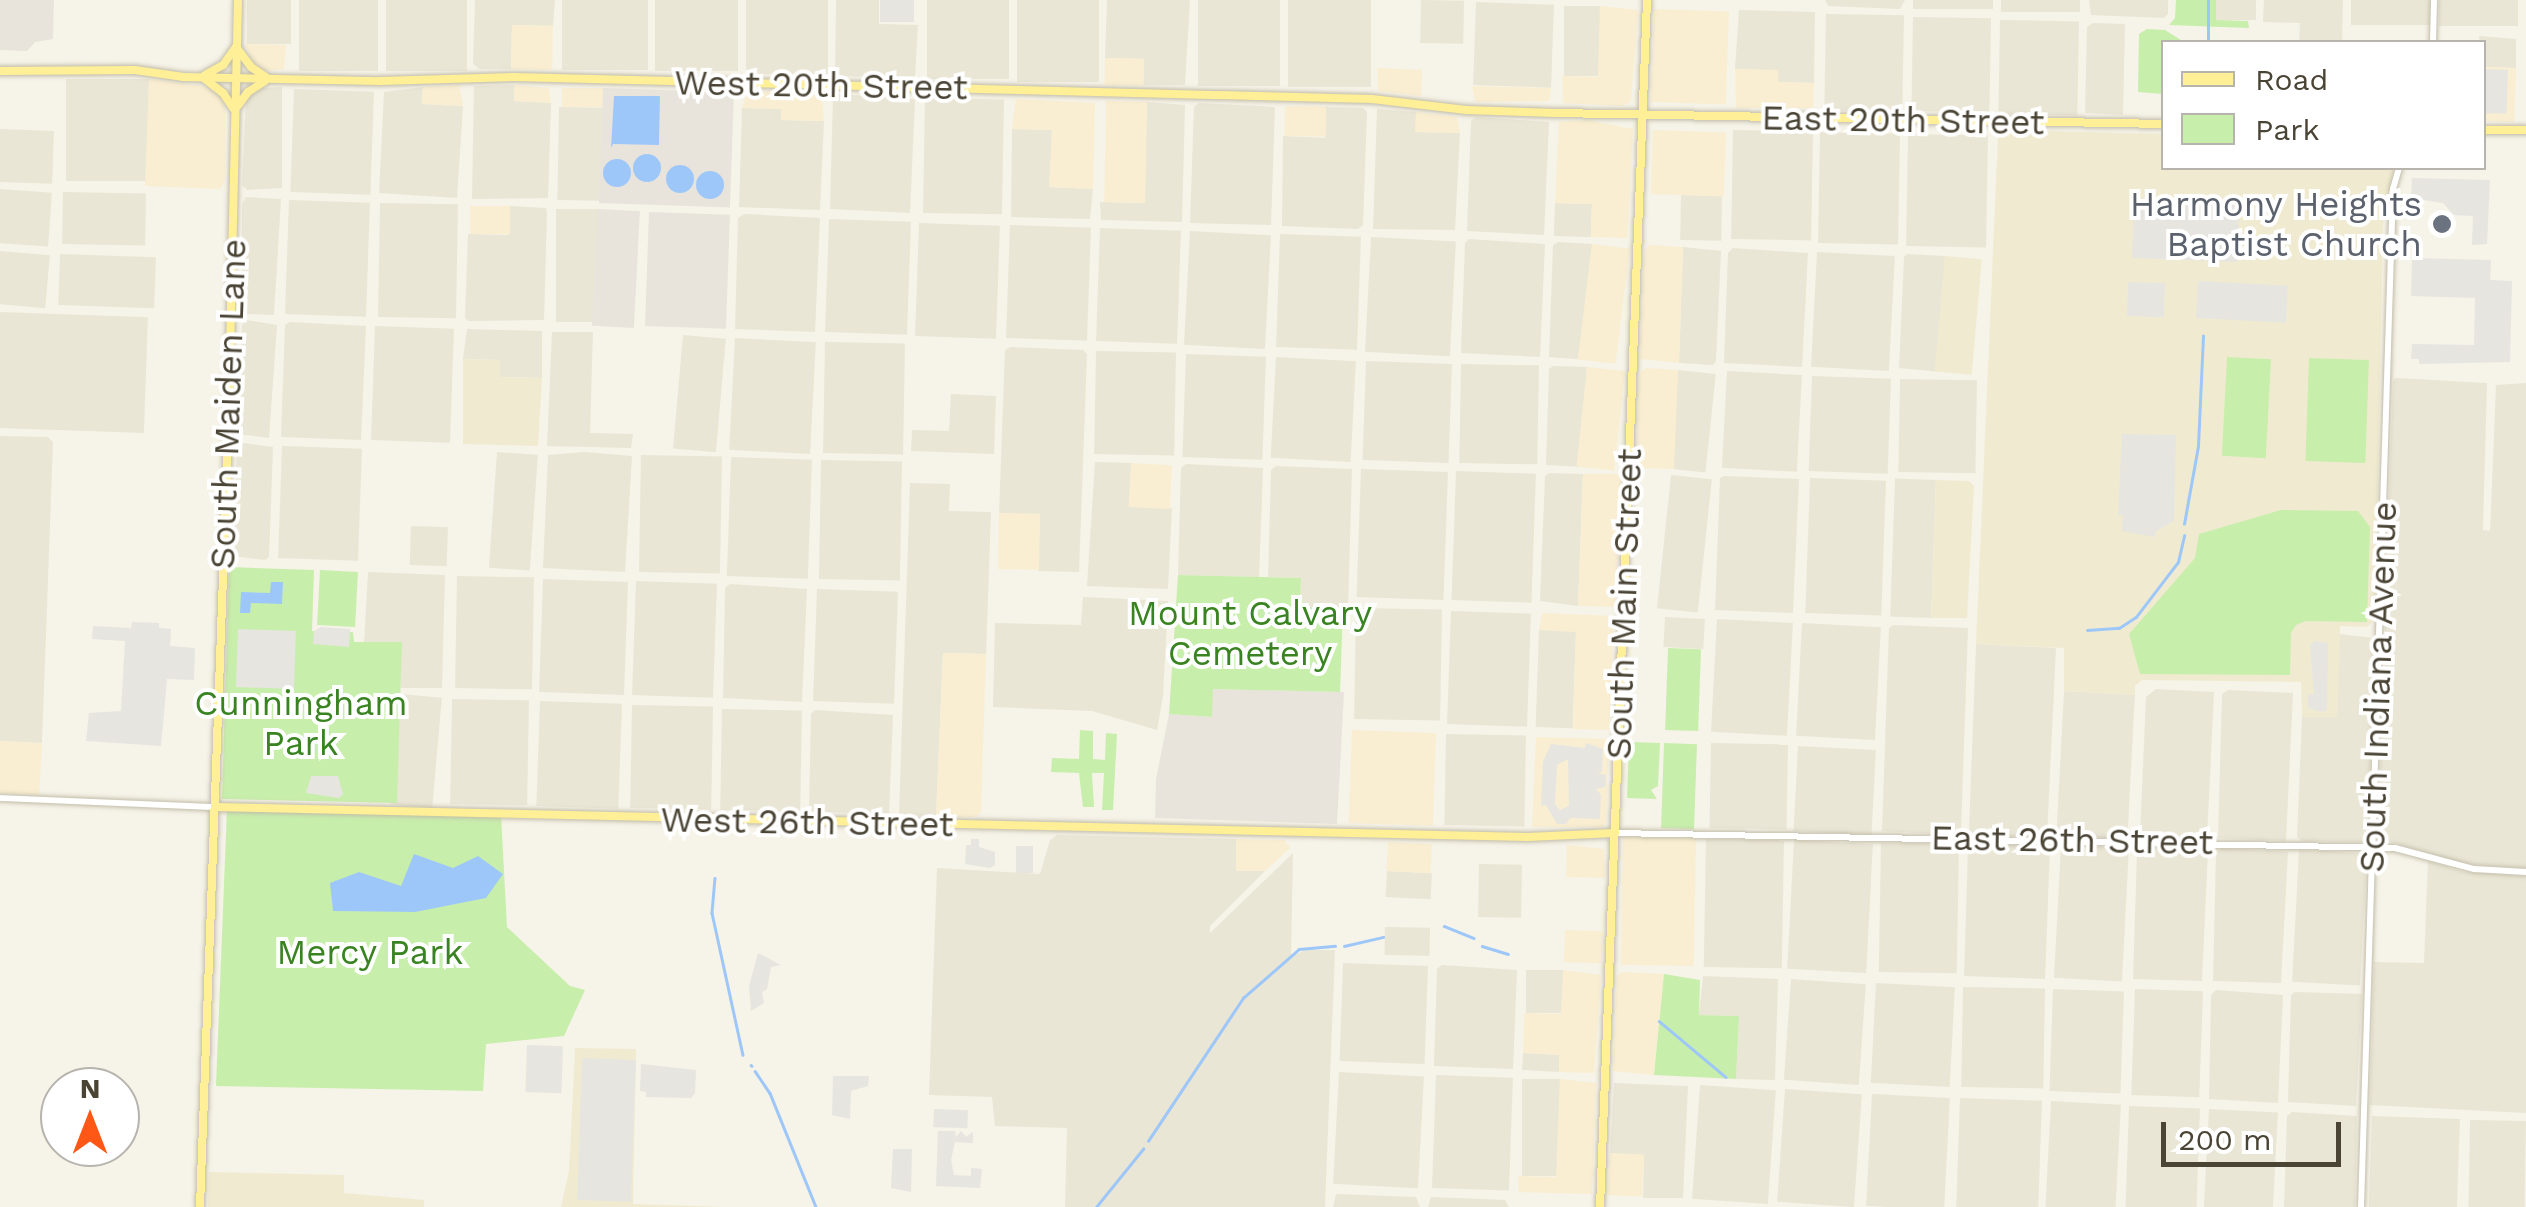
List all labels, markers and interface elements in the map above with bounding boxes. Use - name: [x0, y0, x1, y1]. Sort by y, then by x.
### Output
- legend: [2161, 40, 2486, 170]
- street label: West 20th Street: [674, 61, 968, 109]
- text: Road: [2255, 62, 2328, 97]
- street label: East 20th Street: [1761, 97, 2045, 143]
- text: Park: [2255, 112, 2320, 147]
- place label: Harmony Heights Baptist Church: [2129, 183, 2422, 265]
- marker: Harmony Heights Baptist Church: [2431, 213, 2453, 235]
- street label: South Maiden Lane: [201, 238, 255, 570]
- street label: South Main Street: [1598, 448, 1650, 760]
- street label: South Indiana Avenue: [2350, 500, 2406, 874]
- park label: Mount Calvary Cemetery: [1128, 592, 1372, 674]
- park label: Cunningham Park: [194, 682, 408, 764]
- street label: West 26th Street: [660, 798, 954, 846]
- street label: East 26th Street: [1930, 817, 2214, 863]
- park label: Mercy Park: [276, 931, 464, 973]
- north arrow: [40, 1067, 140, 1167]
- text: N: [80, 1072, 100, 1105]
- scale bar: [2166, 1102, 2346, 1164]
- text: 200 m: [2178, 1122, 2272, 1157]

